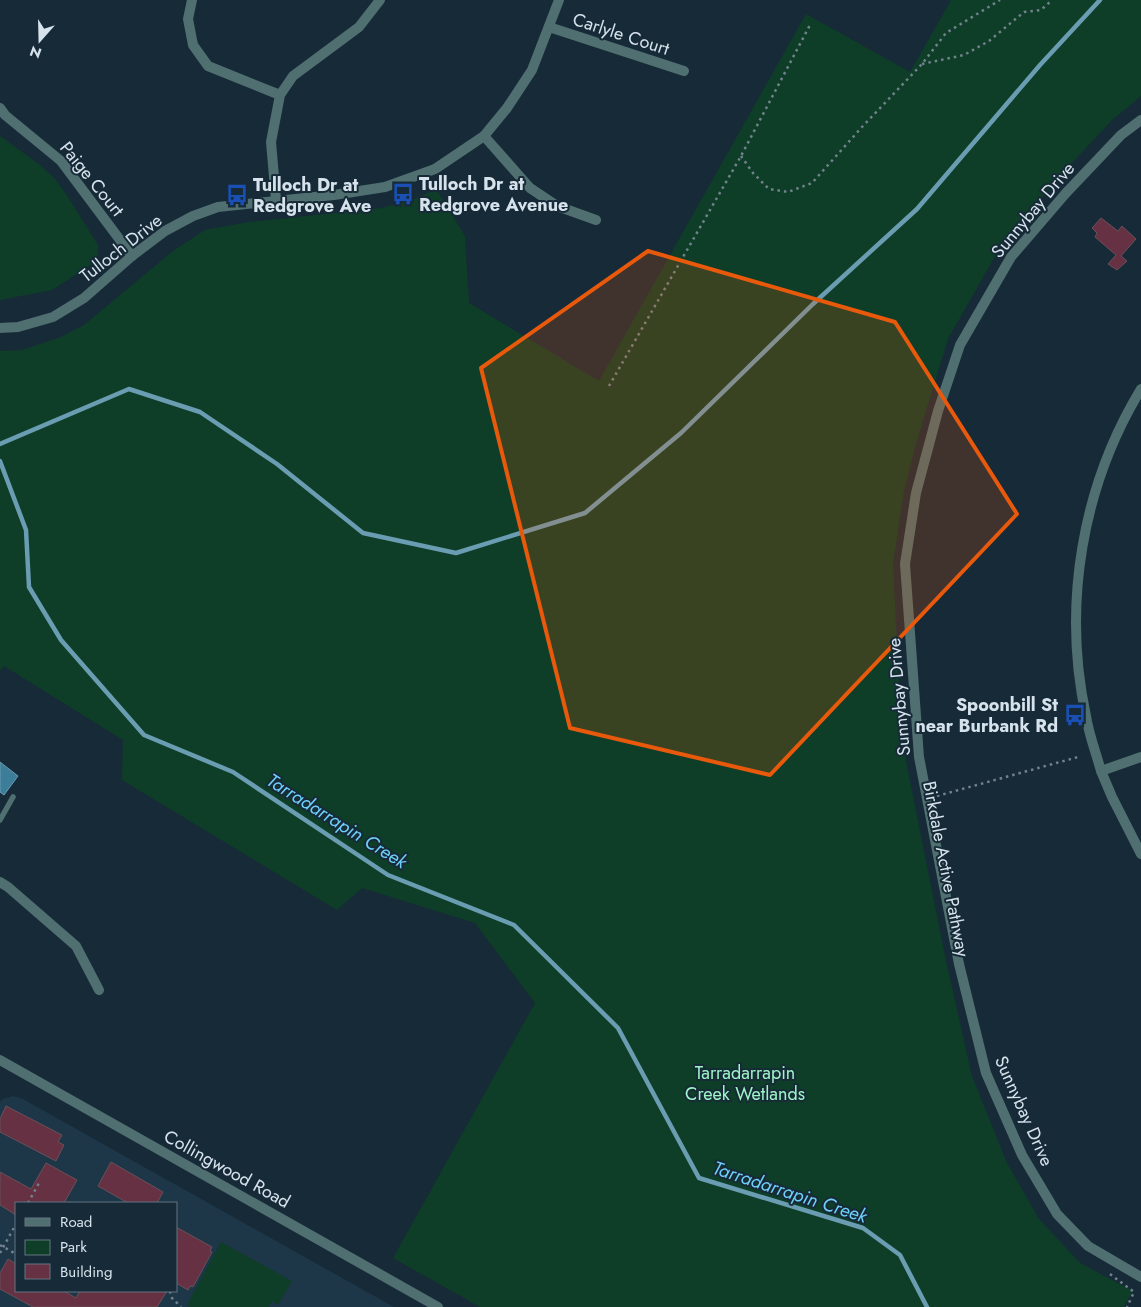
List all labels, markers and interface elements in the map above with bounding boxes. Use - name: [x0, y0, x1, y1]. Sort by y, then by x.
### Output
- street label: Carlyle Court: [569, 6, 673, 62]
- north arrow: [15, 15, 65, 65]
- text: N: [27, 41, 44, 64]
- street label: Paige Court: [54, 136, 131, 223]
- street label: Sunnybay Drive: [985, 156, 1081, 264]
- place label: Tulloch Dr at Redgrove Avenue: [419, 171, 568, 218]
- place label: Tulloch Dr at Redgrove Ave: [253, 172, 371, 219]
- bus stop icon: Tulloch Dr at Redgrove Avenue: [390, 181, 416, 207]
- bus stop icon: Tulloch Dr at Redgrove Ave: [224, 182, 250, 208]
- street label: Tulloch Drive: [74, 208, 168, 288]
- street label: Sunnybay Drive: [881, 637, 917, 757]
- place label: Spoonbill St near Burbank Rd: [915, 692, 1058, 739]
- bus stop icon: Spoonbill St near Burbank Rd: [1062, 702, 1088, 728]
- water label: Tarradarrapin Creek: [262, 767, 413, 876]
- street label: Birkdale Active Pathway: [916, 779, 976, 959]
- street label: Sunnybay Drive: [988, 1052, 1060, 1170]
- park label: Tarradarrapin Creek Wetlands: [685, 1060, 805, 1107]
- street label: Collingwood Road: [159, 1123, 295, 1215]
- water label: Tarradarrapin Creek: [709, 1154, 872, 1230]
- legend: [15, 1202, 178, 1292]
- text: Road: [60, 1211, 92, 1233]
- text: Park: [60, 1236, 87, 1258]
- text: Building: [60, 1261, 112, 1283]

